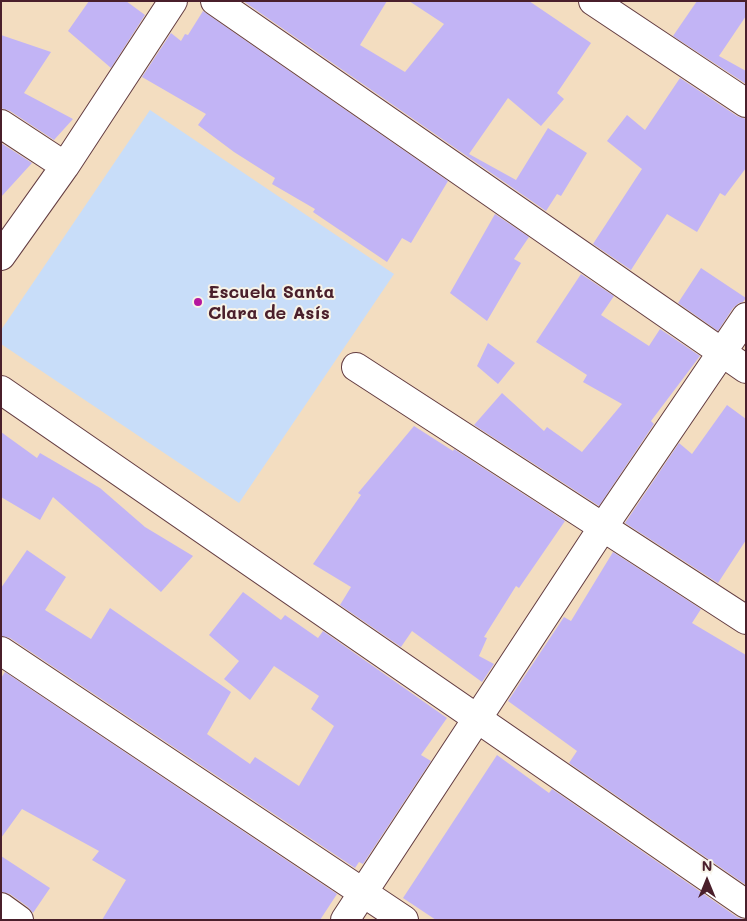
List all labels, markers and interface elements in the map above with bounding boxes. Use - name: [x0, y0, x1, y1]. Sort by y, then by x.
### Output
- place label: Escuela Santa Clara de Asís: [208, 281, 334, 324]
- marker: Escuela Santa Clara de Asís: [192, 296, 204, 308]
- north arrow: [682, 856, 732, 906]
- text: N: [702, 856, 712, 875]

